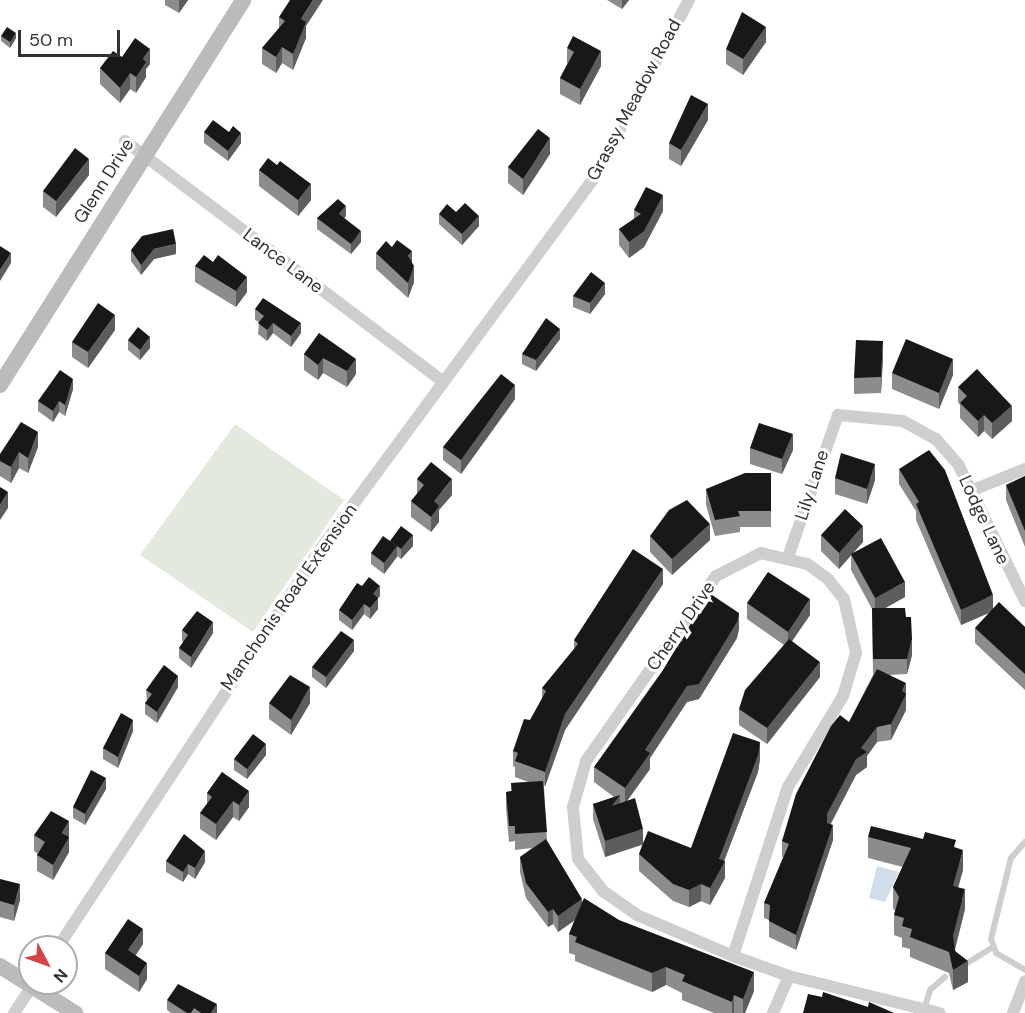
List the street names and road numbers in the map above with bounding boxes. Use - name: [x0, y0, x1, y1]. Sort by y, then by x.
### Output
- street label: Grassy Meadow Road: [582, 16, 686, 184]
- street label: Glenn Drive: [69, 135, 139, 227]
- street label: Lance Lane: [239, 224, 327, 298]
- street label: Lily Lane: [791, 447, 833, 523]
- street label: Lodge Lane: [954, 472, 1014, 568]
- street label: Manchonis Road Extension: [216, 500, 362, 694]
- street label: Cherry Drive: [642, 577, 720, 675]

